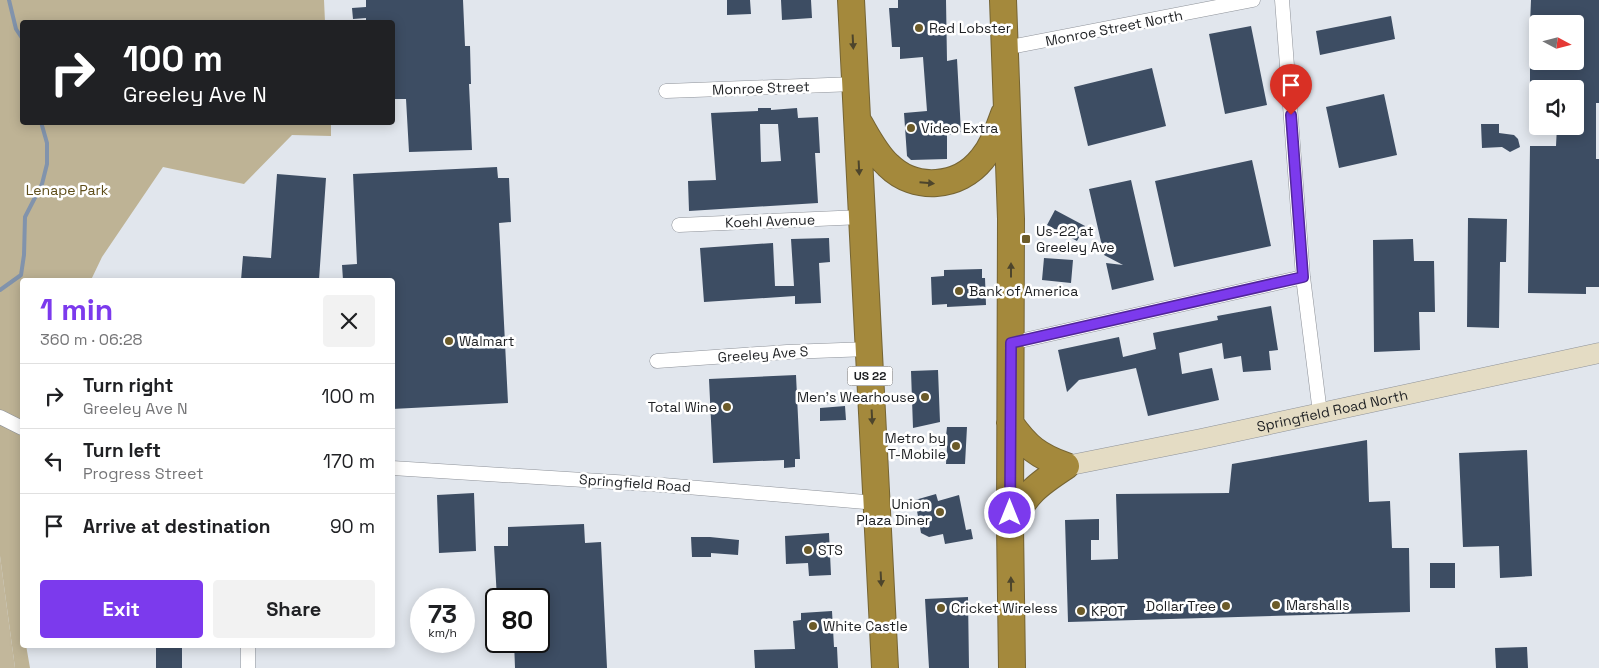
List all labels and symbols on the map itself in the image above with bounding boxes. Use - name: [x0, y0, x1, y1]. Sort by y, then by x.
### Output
- street label: Monroe Street North: [1044, 6, 1184, 50]
- north arrow: [1529, 15, 1584, 70]
- place label: Red Lobster: [929, 19, 1011, 37]
- marker: Red Lobster: [913, 22, 925, 34]
- one-way arrow: [850, 34, 858, 50]
- pin: [1270, 64, 1312, 115]
- street label: Monroe Street: [712, 77, 810, 99]
- place label: Video Extra: [921, 119, 998, 137]
- marker: Video Extra: [905, 122, 917, 134]
- one-way arrow: [855, 160, 863, 176]
- one-way arrow: [919, 179, 935, 187]
- park label: Lenape Park: [26, 181, 109, 199]
- street label: Koehl Avenue: [725, 210, 815, 232]
- place label: Us-22 at Greeley Ave: [1036, 222, 1115, 256]
- marker: Us-22 at Greeley Ave: [1020, 233, 1032, 245]
- one-way arrow: [1007, 261, 1015, 277]
- place label: Bank of America: [969, 282, 1078, 300]
- marker: Bank of America: [953, 285, 965, 297]
- place label: Walmart: [459, 332, 514, 350]
- marker: Walmart: [443, 335, 455, 347]
- street label: Greeley Ave S: [717, 342, 809, 366]
- road number: US 22: [848, 366, 892, 386]
- street label: Springfield Road North: [1255, 386, 1409, 436]
- place label: Men's Wearhouse: [797, 388, 915, 406]
- marker: Men's Wearhouse: [919, 391, 931, 403]
- place label: Total Wine: [648, 398, 717, 416]
- marker: Total Wine: [721, 401, 733, 413]
- one-way arrow: [869, 409, 877, 425]
- place label: Metro by T-Mobile: [885, 429, 946, 463]
- marker: Metro by T-Mobile: [950, 440, 962, 452]
- street label: Springfield Road: [579, 470, 691, 496]
- position arrow: [983, 486, 1035, 538]
- place label: Union Plaza Diner: [856, 495, 930, 529]
- marker: Union Plaza Diner: [934, 506, 946, 518]
- place label: STS: [818, 541, 843, 559]
- marker: STS: [802, 544, 814, 556]
- one-way arrow: [877, 572, 885, 588]
- one-way arrow: [1007, 576, 1015, 592]
- speed limit sign: 80: [485, 588, 550, 653]
- place label: Marshalls: [1286, 596, 1350, 614]
- place label: Dollar Tree: [1146, 597, 1216, 615]
- place label: Cricket Wireless: [951, 599, 1058, 617]
- marker: Marshalls: [1270, 599, 1282, 611]
- marker: Dollar Tree: [1220, 600, 1232, 612]
- marker: Cricket Wireless: [935, 602, 947, 614]
- place label: KPOT: [1091, 602, 1125, 620]
- marker: KPOT: [1075, 605, 1087, 617]
- place label: White Castle: [823, 617, 908, 635]
- marker: White Castle: [807, 620, 819, 632]

